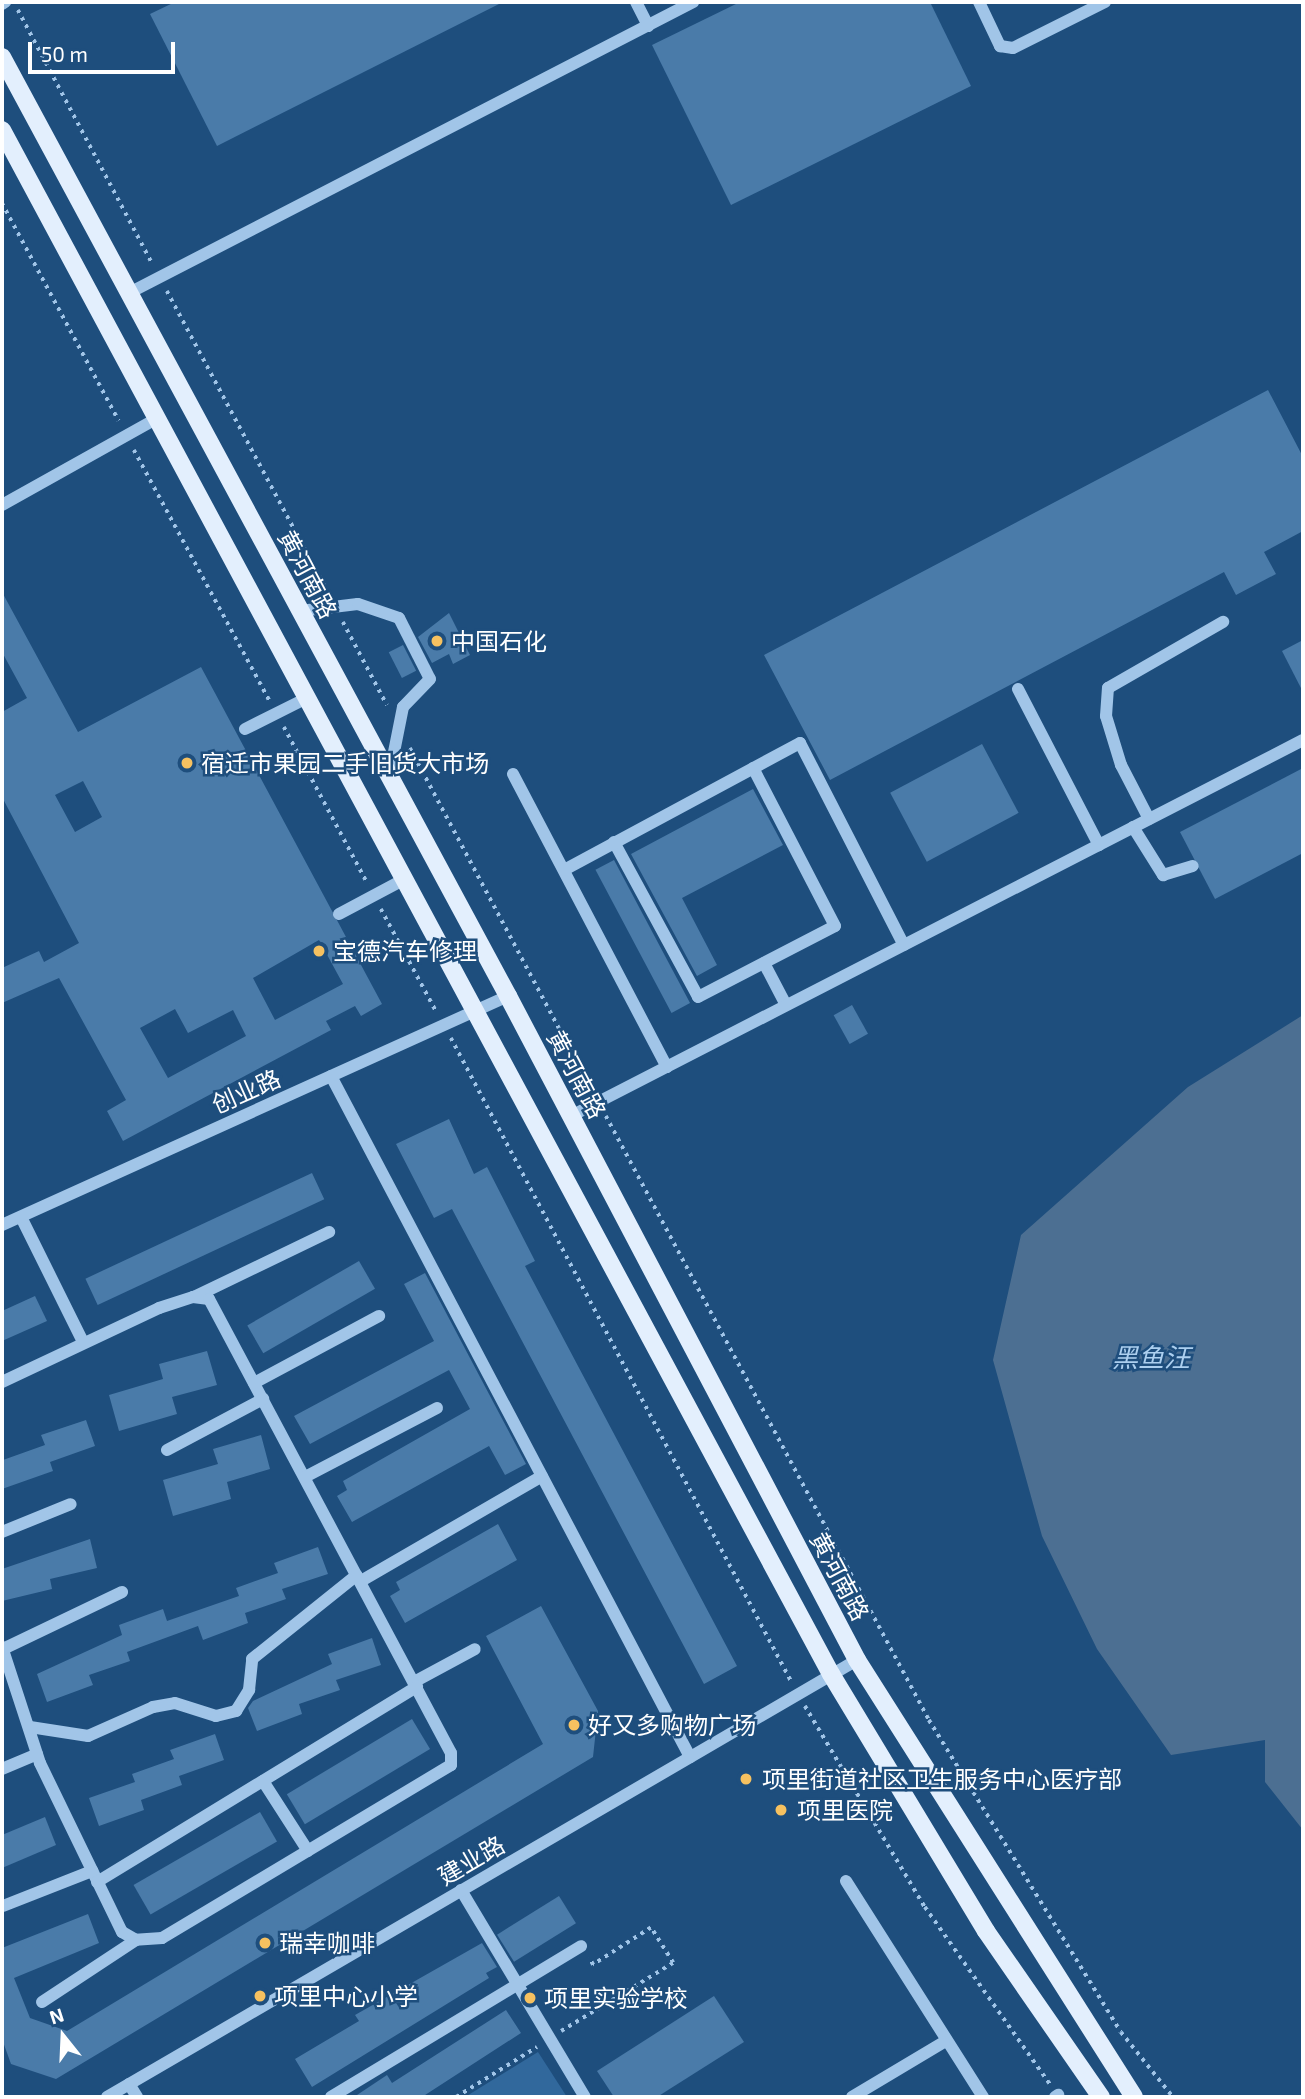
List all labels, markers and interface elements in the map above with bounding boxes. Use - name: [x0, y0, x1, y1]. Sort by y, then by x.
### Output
- scale bar: [32, 28, 178, 72]
- text: 50 m: [41, 41, 88, 66]
- street label: 黄河南路: [273, 525, 343, 623]
- place label: 中国石化: [451, 627, 547, 655]
- marker: 中国石化: [429, 633, 445, 649]
- place label: 宿迁市果园二手旧货大市场: [201, 749, 489, 777]
- marker: 宿迁市果园二手旧货大市场: [179, 755, 195, 771]
- place label: 宝德汽车修理: [333, 937, 477, 965]
- marker: 宝德汽车修理: [311, 943, 327, 959]
- street label: 黄河南路: [542, 1025, 612, 1123]
- street label: 创业路: [207, 1063, 285, 1119]
- water label: 黑鱼汪: [1112, 1341, 1190, 1373]
- street label: 黄河南路: [805, 1527, 875, 1625]
- place label: 好又多购物广场: [588, 1711, 756, 1739]
- marker: 好又多购物广场: [566, 1717, 582, 1733]
- place label: 项里街道社区卫生服务中心医疗部: [762, 1765, 1122, 1793]
- marker: 项里街道社区卫生服务中心医疗部: [736, 1769, 756, 1789]
- place label: 项里医院: [797, 1796, 893, 1824]
- marker: 项里医院: [771, 1800, 791, 1820]
- street label: 建业路: [433, 1830, 509, 1890]
- place label: 瑞幸咖啡: [279, 1929, 375, 1957]
- marker: 瑞幸咖啡: [257, 1935, 273, 1951]
- place label: 项里中心小学: [274, 1982, 418, 2010]
- place label: 项里实验学校: [544, 1984, 688, 2012]
- marker: 项里中心小学: [252, 1988, 268, 2004]
- marker: 项里实验学校: [522, 1990, 538, 2006]
- north arrow: [28, 2001, 98, 2071]
- text: N: [46, 2002, 66, 2029]

